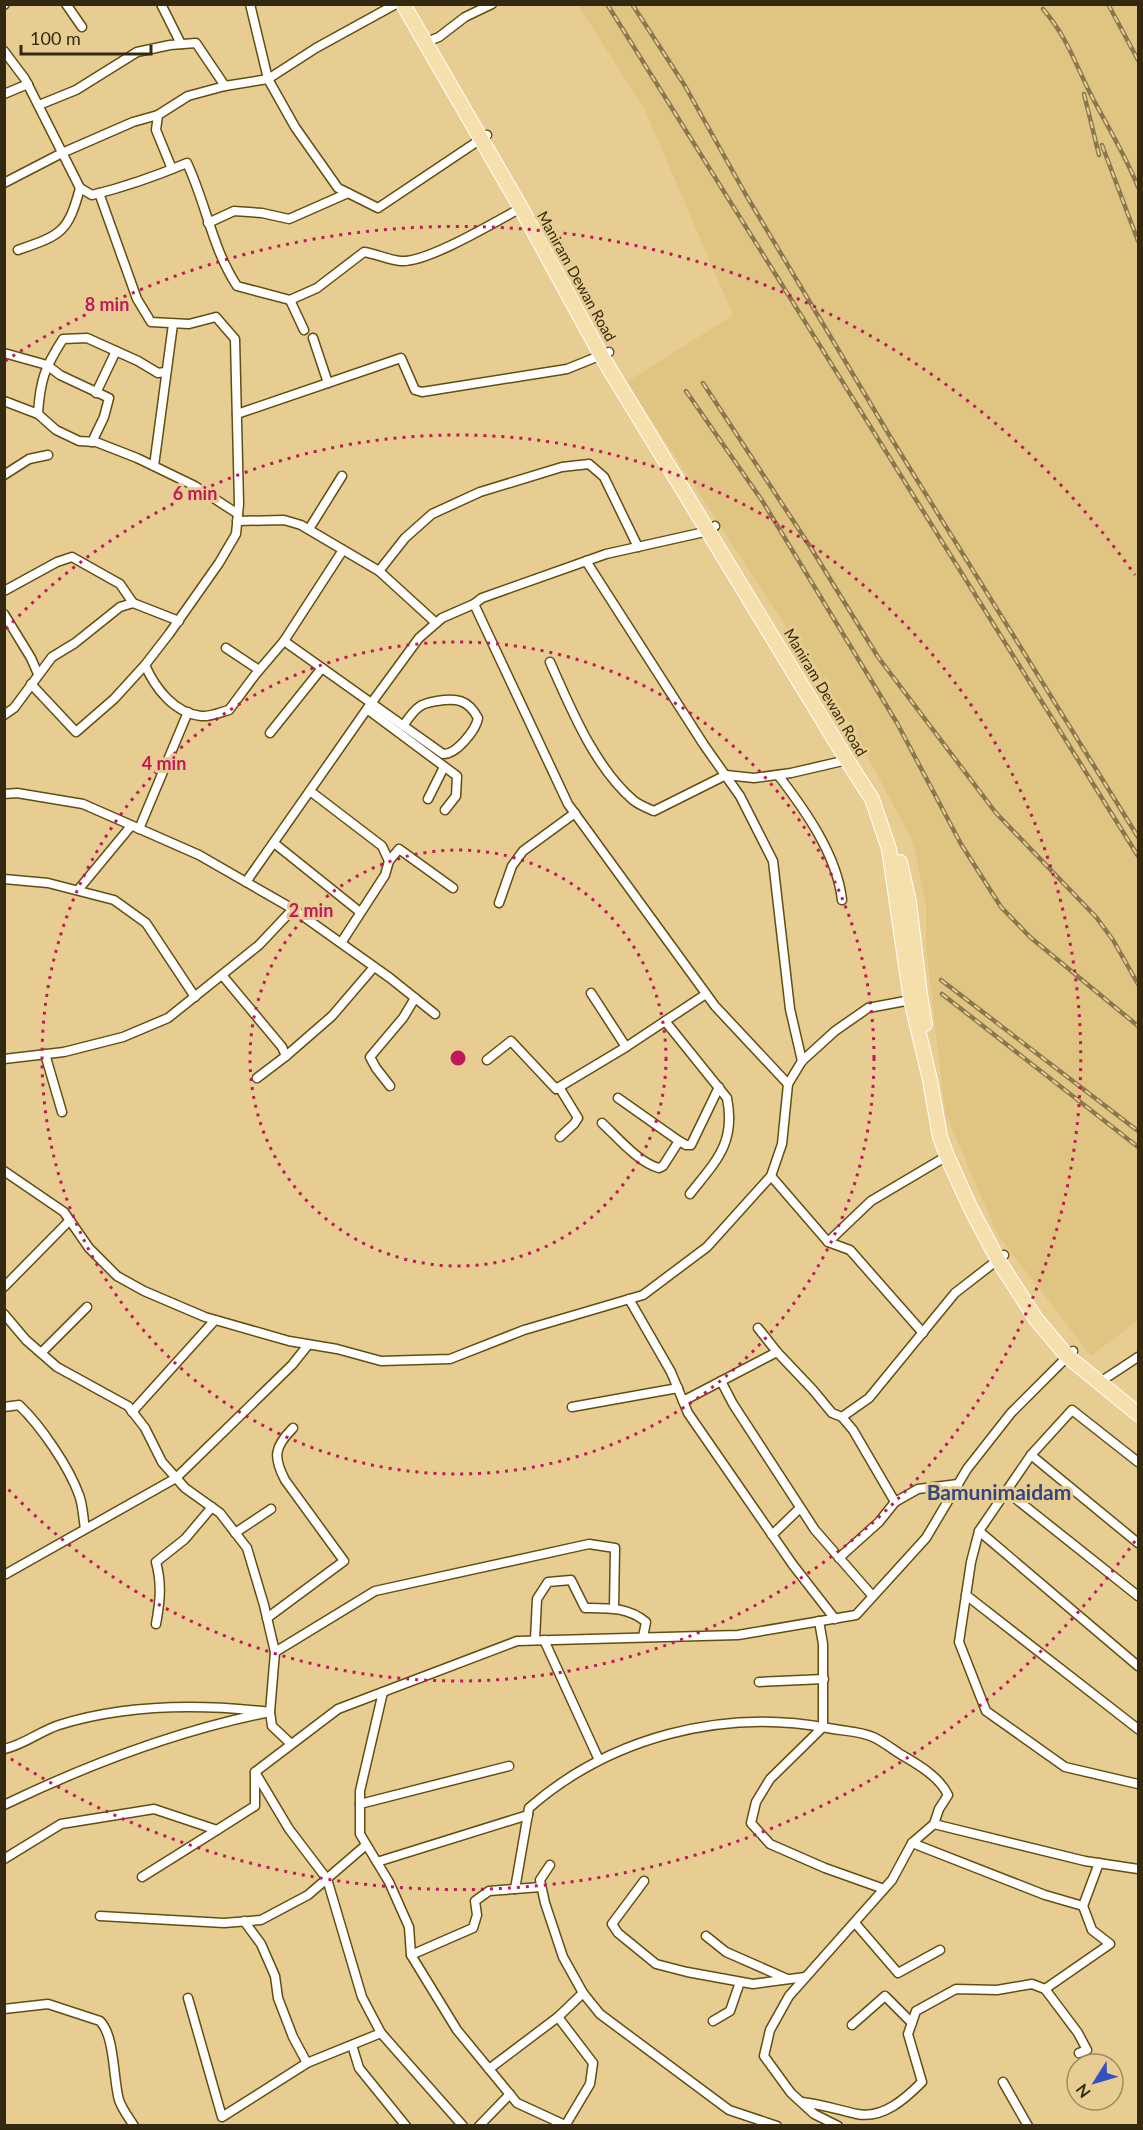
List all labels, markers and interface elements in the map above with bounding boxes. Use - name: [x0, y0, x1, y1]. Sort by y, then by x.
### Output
- scale bar: [21, 18, 152, 56]
- text: 100 m: [30, 27, 81, 49]
- street label: Maniram Dewan Road: [534, 208, 620, 344]
- text: 8 min: [85, 293, 129, 315]
- text: 6 min: [173, 482, 217, 504]
- street label: Maniram Dewan Road: [781, 625, 871, 759]
- text: 4 min: [142, 752, 186, 774]
- text: 2 min: [289, 899, 333, 921]
- centre of rings: [448, 1048, 468, 1068]
- district label: Bamunimaidam: [927, 1479, 1071, 1504]
- north arrow: [1065, 2052, 1125, 2112]
- text: N: [1071, 2081, 1094, 2102]

